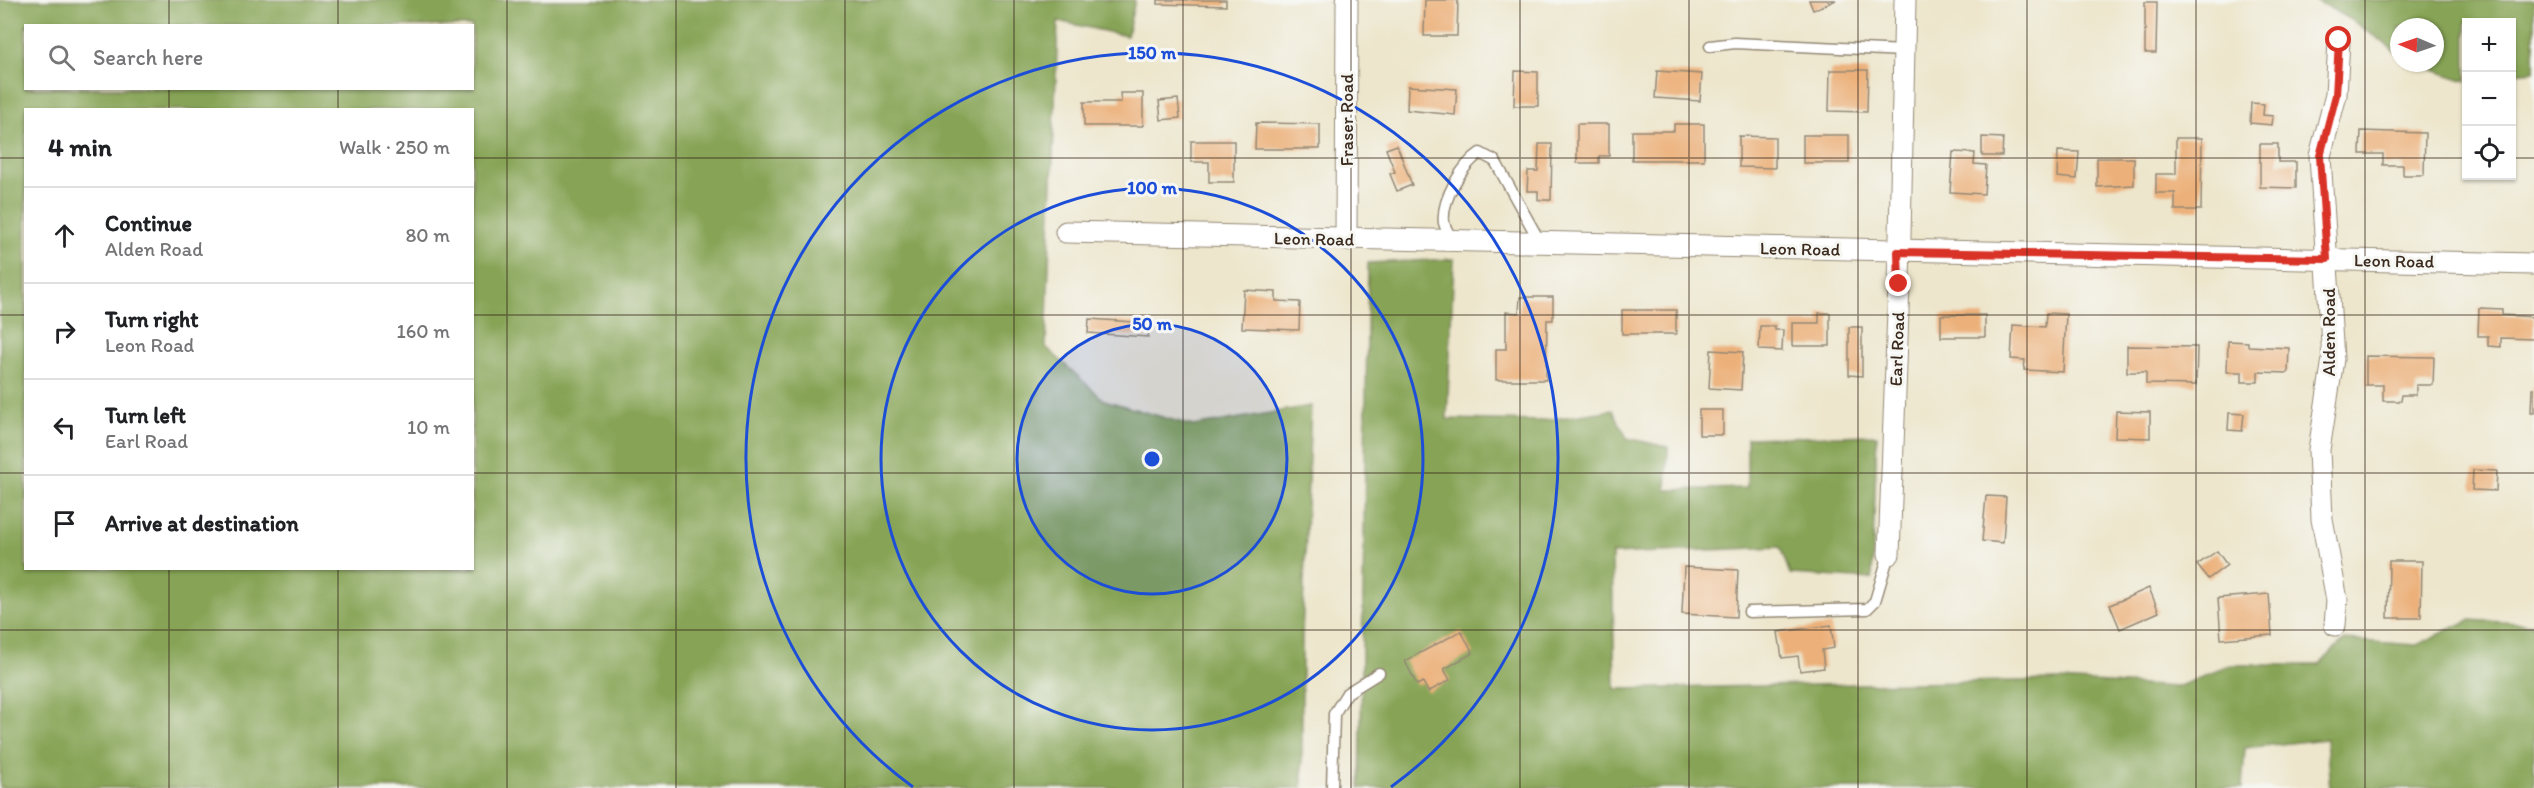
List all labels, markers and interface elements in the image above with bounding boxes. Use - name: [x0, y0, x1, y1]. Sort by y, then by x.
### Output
- north arrow: [2390, 18, 2444, 72]
- map controls: [2462, 18, 2516, 180]
- button: +: [2462, 18, 2516, 72]
- search box: [24, 24, 474, 90]
- route start: [2325, 26, 2351, 52]
- icon: search: [45, 41, 78, 74]
- text: 150 m: [1128, 42, 1177, 64]
- text: Search here: [93, 44, 203, 71]
- button: −: [2462, 72, 2516, 126]
- street label: Fraser Road: [1336, 74, 1358, 166]
- button: locate: [2462, 126, 2516, 180]
- text: 4 min: [48, 131, 112, 163]
- text: Walk · 250 m: [339, 135, 450, 159]
- text: 100 m: [1127, 177, 1178, 199]
- text: Continue: [105, 210, 192, 237]
- icon: ahead: [48, 219, 81, 252]
- text: 80 m: [405, 223, 450, 247]
- street label: Leon Road: [1274, 227, 1355, 251]
- text: Alden Road: [105, 237, 203, 261]
- street label: Leon Road: [1760, 237, 1841, 261]
- street label: Leon Road: [2354, 249, 2435, 273]
- route end: [1885, 270, 1911, 296]
- street label: Alden Road: [2318, 288, 2340, 376]
- text: Turn right: [105, 306, 199, 333]
- street label: Earl Road: [1885, 311, 1909, 387]
- text: 50 m: [1132, 313, 1173, 335]
- icon: right: [48, 315, 81, 348]
- text: 160 m: [397, 319, 450, 343]
- text: Leon Road: [105, 333, 194, 357]
- text: Turn left: [105, 402, 186, 429]
- icon: left: [48, 411, 81, 444]
- text: 10 m: [407, 415, 450, 439]
- text: Earl Road: [105, 429, 188, 453]
- centre of rings: [1142, 449, 1162, 469]
- icon: arrive: [48, 507, 81, 540]
- text: Arrive at destination: [105, 510, 299, 537]

